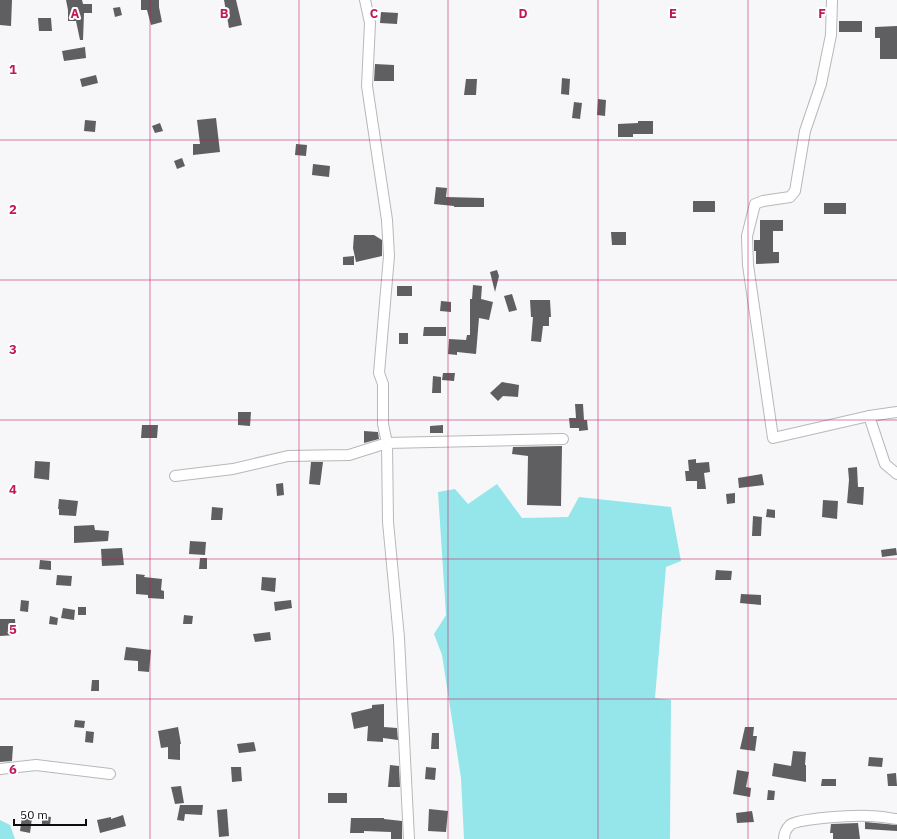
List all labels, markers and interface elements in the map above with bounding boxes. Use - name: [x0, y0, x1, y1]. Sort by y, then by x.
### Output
- text: A: [71, 5, 80, 22]
- text: B: [220, 5, 229, 22]
- text: C: [370, 5, 379, 22]
- text: D: [518, 5, 528, 22]
- text: E: [669, 5, 677, 22]
- text: F: [818, 5, 826, 22]
- text: 1: [9, 61, 17, 78]
- text: 2: [9, 201, 17, 218]
- text: 3: [9, 341, 17, 358]
- text: 4: [9, 481, 17, 498]
- text: 5: [9, 621, 17, 638]
- text: 6: [9, 761, 17, 778]
- scale bar: [14, 801, 86, 827]
- text: 50 m: [20, 807, 48, 822]

